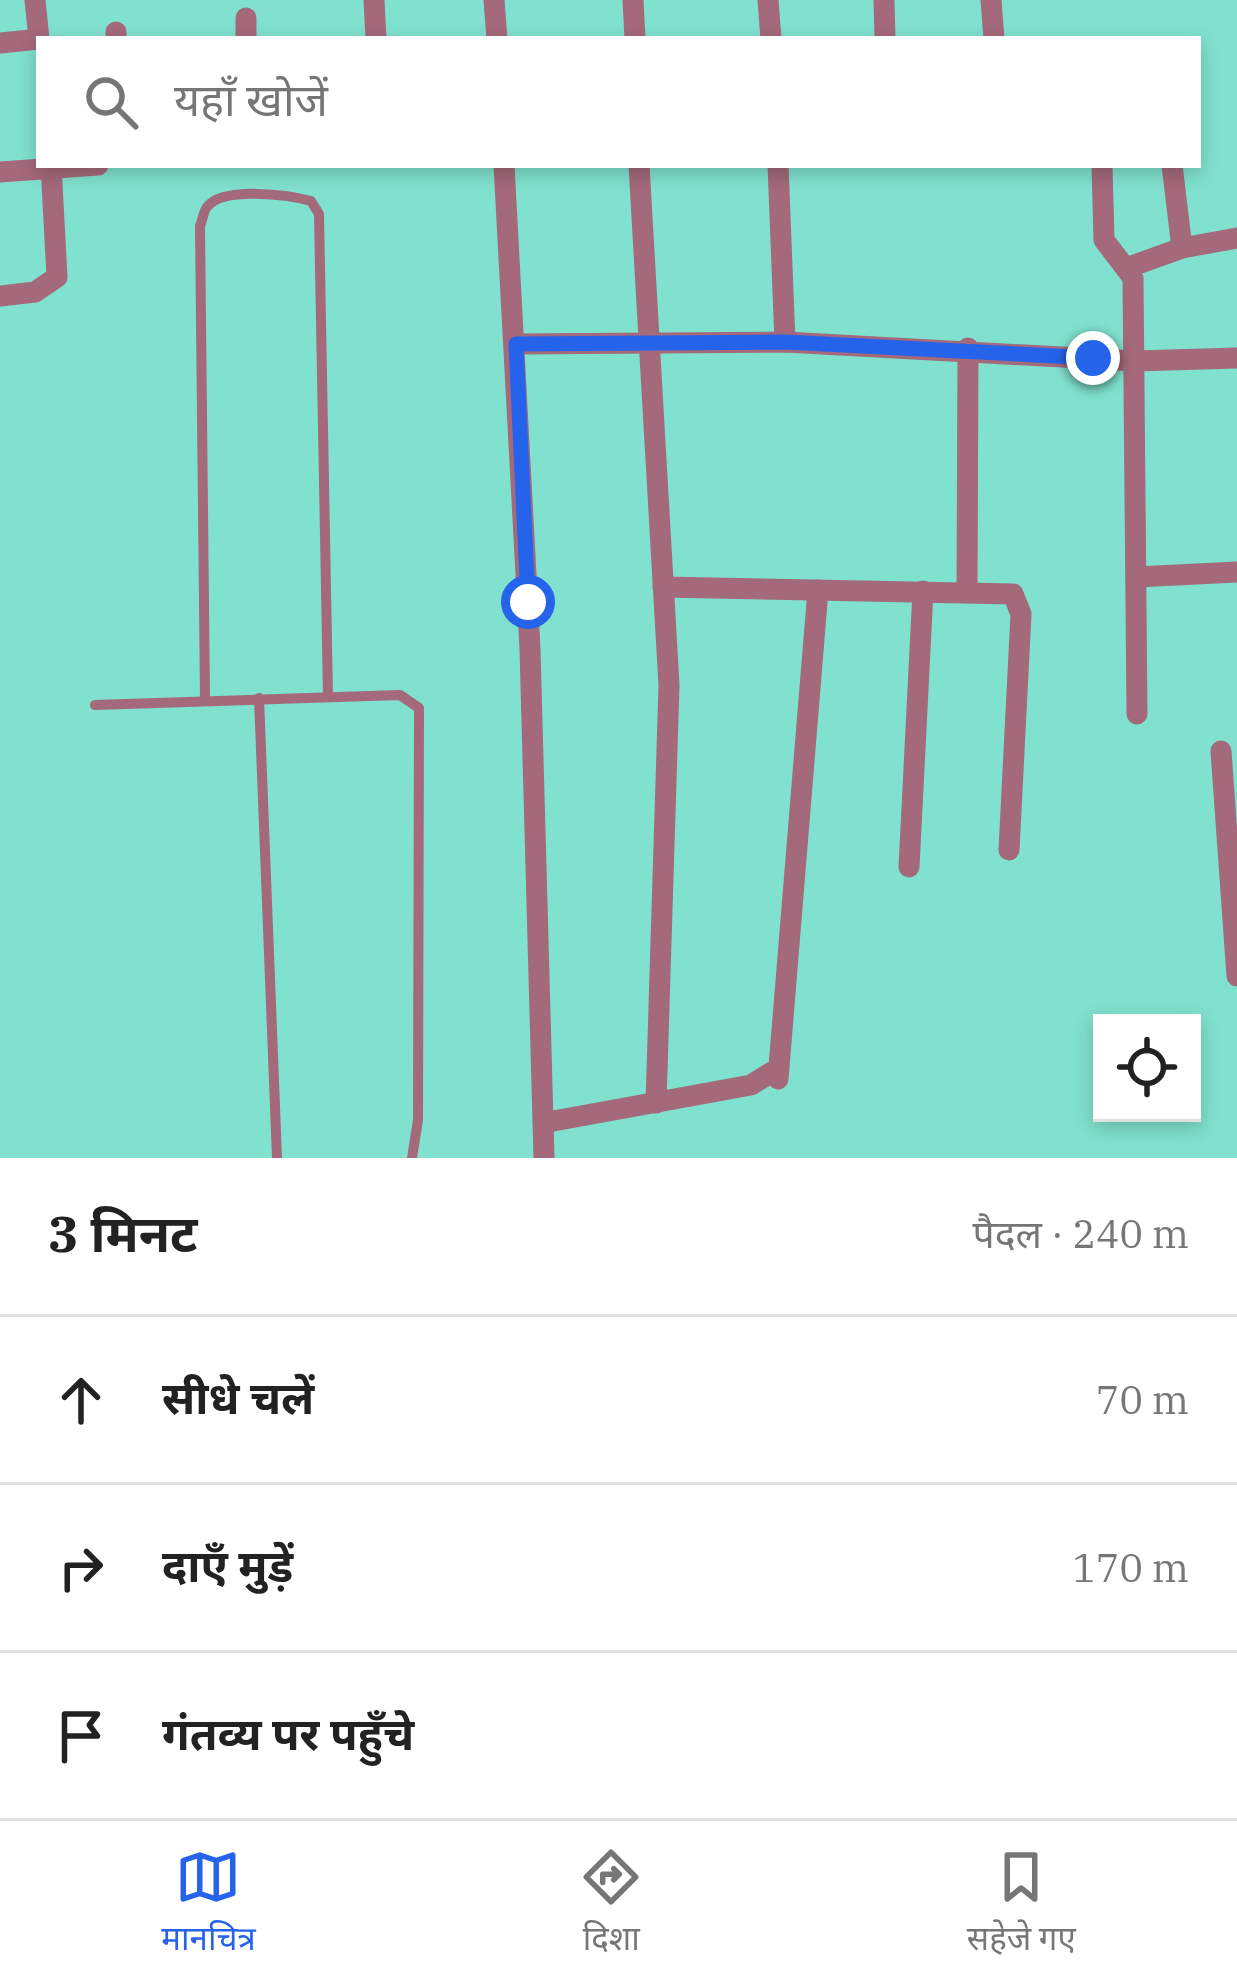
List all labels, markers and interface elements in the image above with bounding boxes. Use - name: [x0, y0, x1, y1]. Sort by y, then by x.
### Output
- search box: [36, 36, 1201, 168]
- icon: search: [78, 69, 144, 135]
- text: यहाँ खोजें: [174, 70, 328, 128]
- route end: [1066, 331, 1120, 385]
- route start: [501, 575, 555, 629]
- map controls: [1093, 1014, 1201, 1122]
- button: locate: [1093, 1014, 1201, 1122]
- text: 3 मिनट: [48, 1200, 197, 1266]
- text: पैदल · 240 m: [973, 1208, 1189, 1259]
- icon: ahead: [48, 1367, 114, 1433]
- text: सीधे चलें: [162, 1368, 314, 1426]
- text: 70 m: [1096, 1374, 1189, 1425]
- icon: right: [48, 1535, 114, 1601]
- text: दाएँ मुड़ें: [162, 1536, 293, 1594]
- text: 170 m: [1073, 1542, 1189, 1593]
- icon: arrive: [48, 1703, 114, 1769]
- text: गंतव्य पर पहुँचे: [162, 1704, 414, 1762]
- tab: मानचित्र: [161, 1844, 256, 1963]
- tab: दिशा: [578, 1844, 644, 1963]
- tab: सहेजे गए: [967, 1844, 1076, 1963]

